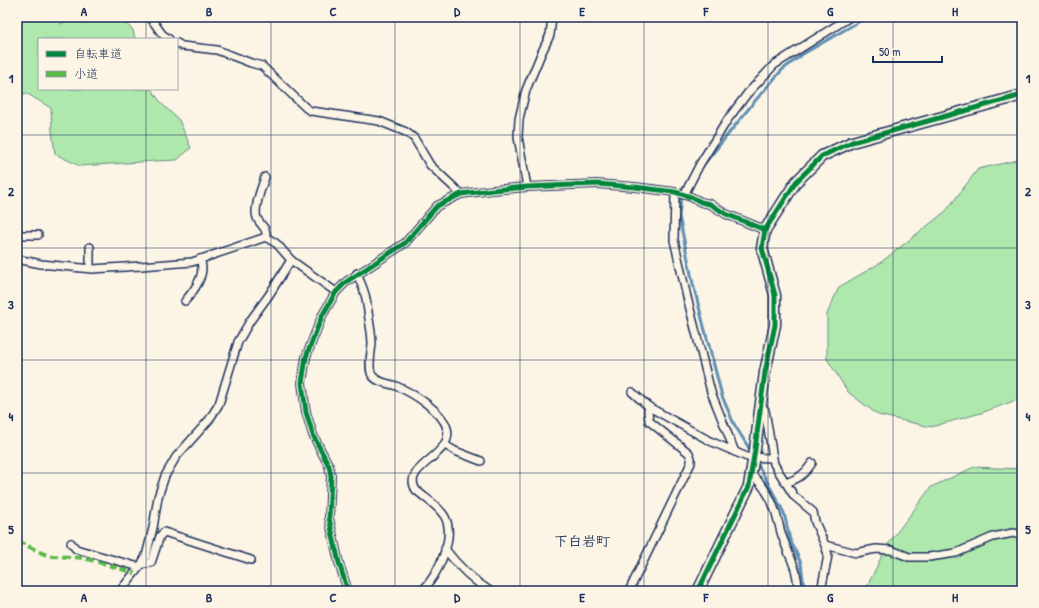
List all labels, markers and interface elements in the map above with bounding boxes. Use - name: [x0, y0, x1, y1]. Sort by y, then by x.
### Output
- text: A: [81, 2, 88, 20]
- text: B: [206, 2, 213, 20]
- text: C: [329, 2, 337, 20]
- text: D: [454, 2, 461, 20]
- text: E: [579, 2, 585, 20]
- text: F: [703, 2, 710, 20]
- text: G: [827, 2, 834, 20]
- text: H: [952, 2, 958, 20]
- legend: [38, 38, 178, 90]
- scale bar: [873, 38, 942, 64]
- text: 50 m: [879, 43, 900, 60]
- text: 自転車道: [74, 45, 122, 62]
- text: 小道: [74, 65, 98, 82]
- text: 1: [9, 69, 14, 87]
- text: 1: [1026, 69, 1031, 87]
- text: 2: [8, 182, 15, 200]
- text: 2: [1025, 182, 1032, 200]
- text: 3: [8, 295, 14, 313]
- text: 3: [1025, 295, 1031, 313]
- text: 4: [9, 407, 14, 425]
- text: 4: [1026, 407, 1031, 425]
- text: 5: [8, 520, 14, 538]
- text: 5: [1025, 520, 1031, 538]
- district label: 下白岩町: [554, 531, 610, 550]
- text: A: [81, 588, 88, 606]
- text: B: [206, 588, 213, 606]
- text: C: [329, 588, 337, 606]
- text: D: [454, 588, 461, 606]
- text: E: [579, 588, 585, 606]
- text: F: [703, 588, 710, 606]
- text: G: [827, 588, 834, 606]
- text: H: [952, 588, 958, 606]

